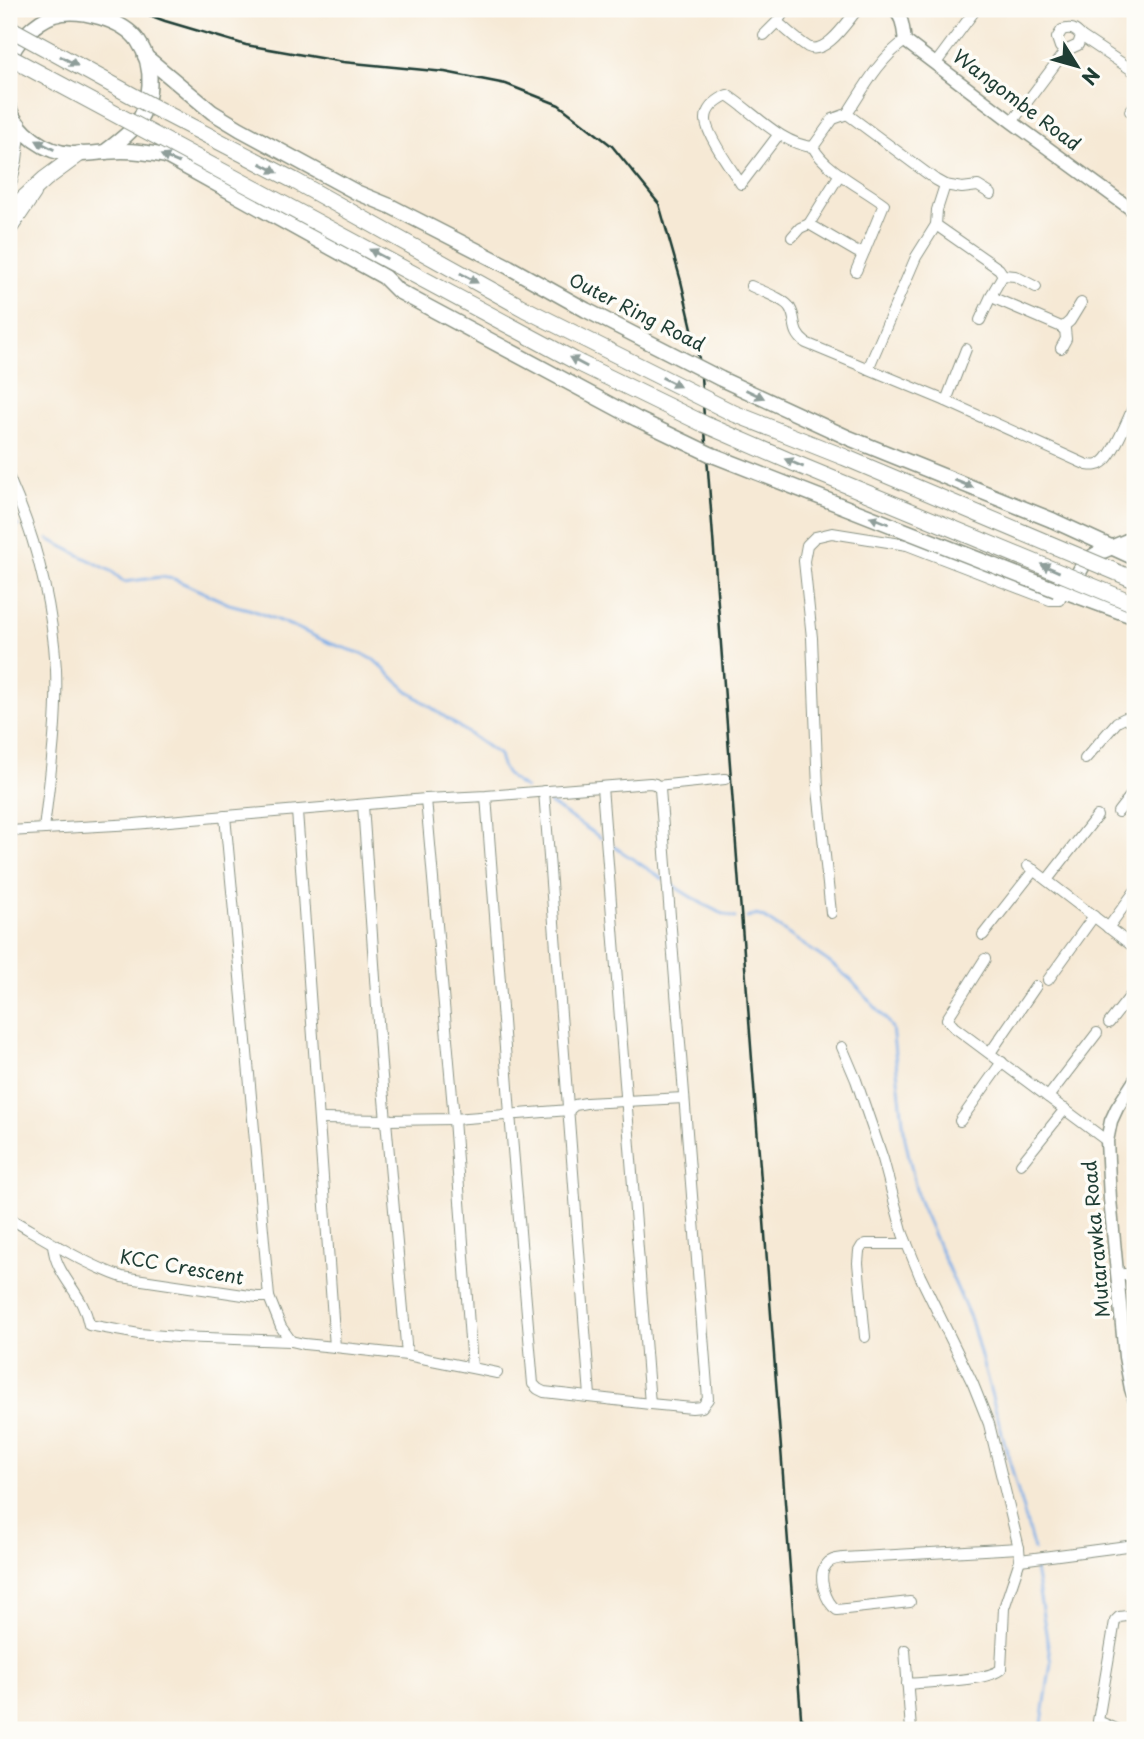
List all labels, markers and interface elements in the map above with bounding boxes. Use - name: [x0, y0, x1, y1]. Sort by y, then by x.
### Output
- north arrow: [1042, 32, 1112, 102]
- street label: Wangombe Road: [948, 42, 1087, 157]
- one-way arrow: [59, 55, 78, 67]
- text: N: [1076, 62, 1107, 91]
- one-way arrow: [35, 140, 55, 152]
- one-way arrow: [159, 154, 180, 165]
- one-way arrow: [260, 162, 279, 174]
- one-way arrow: [368, 248, 387, 260]
- street label: Outer Ring Road: [564, 265, 710, 358]
- one-way arrow: [459, 272, 478, 284]
- one-way arrow: [568, 356, 588, 368]
- one-way arrow: [661, 376, 681, 387]
- one-way arrow: [745, 388, 765, 400]
- one-way arrow: [783, 458, 804, 469]
- one-way arrow: [953, 479, 974, 490]
- one-way arrow: [868, 514, 889, 525]
- one-way arrow: [1039, 563, 1060, 574]
- street label: Mutarawka Road: [1074, 1159, 1116, 1319]
- street label: KCC Crescent: [118, 1241, 247, 1291]

